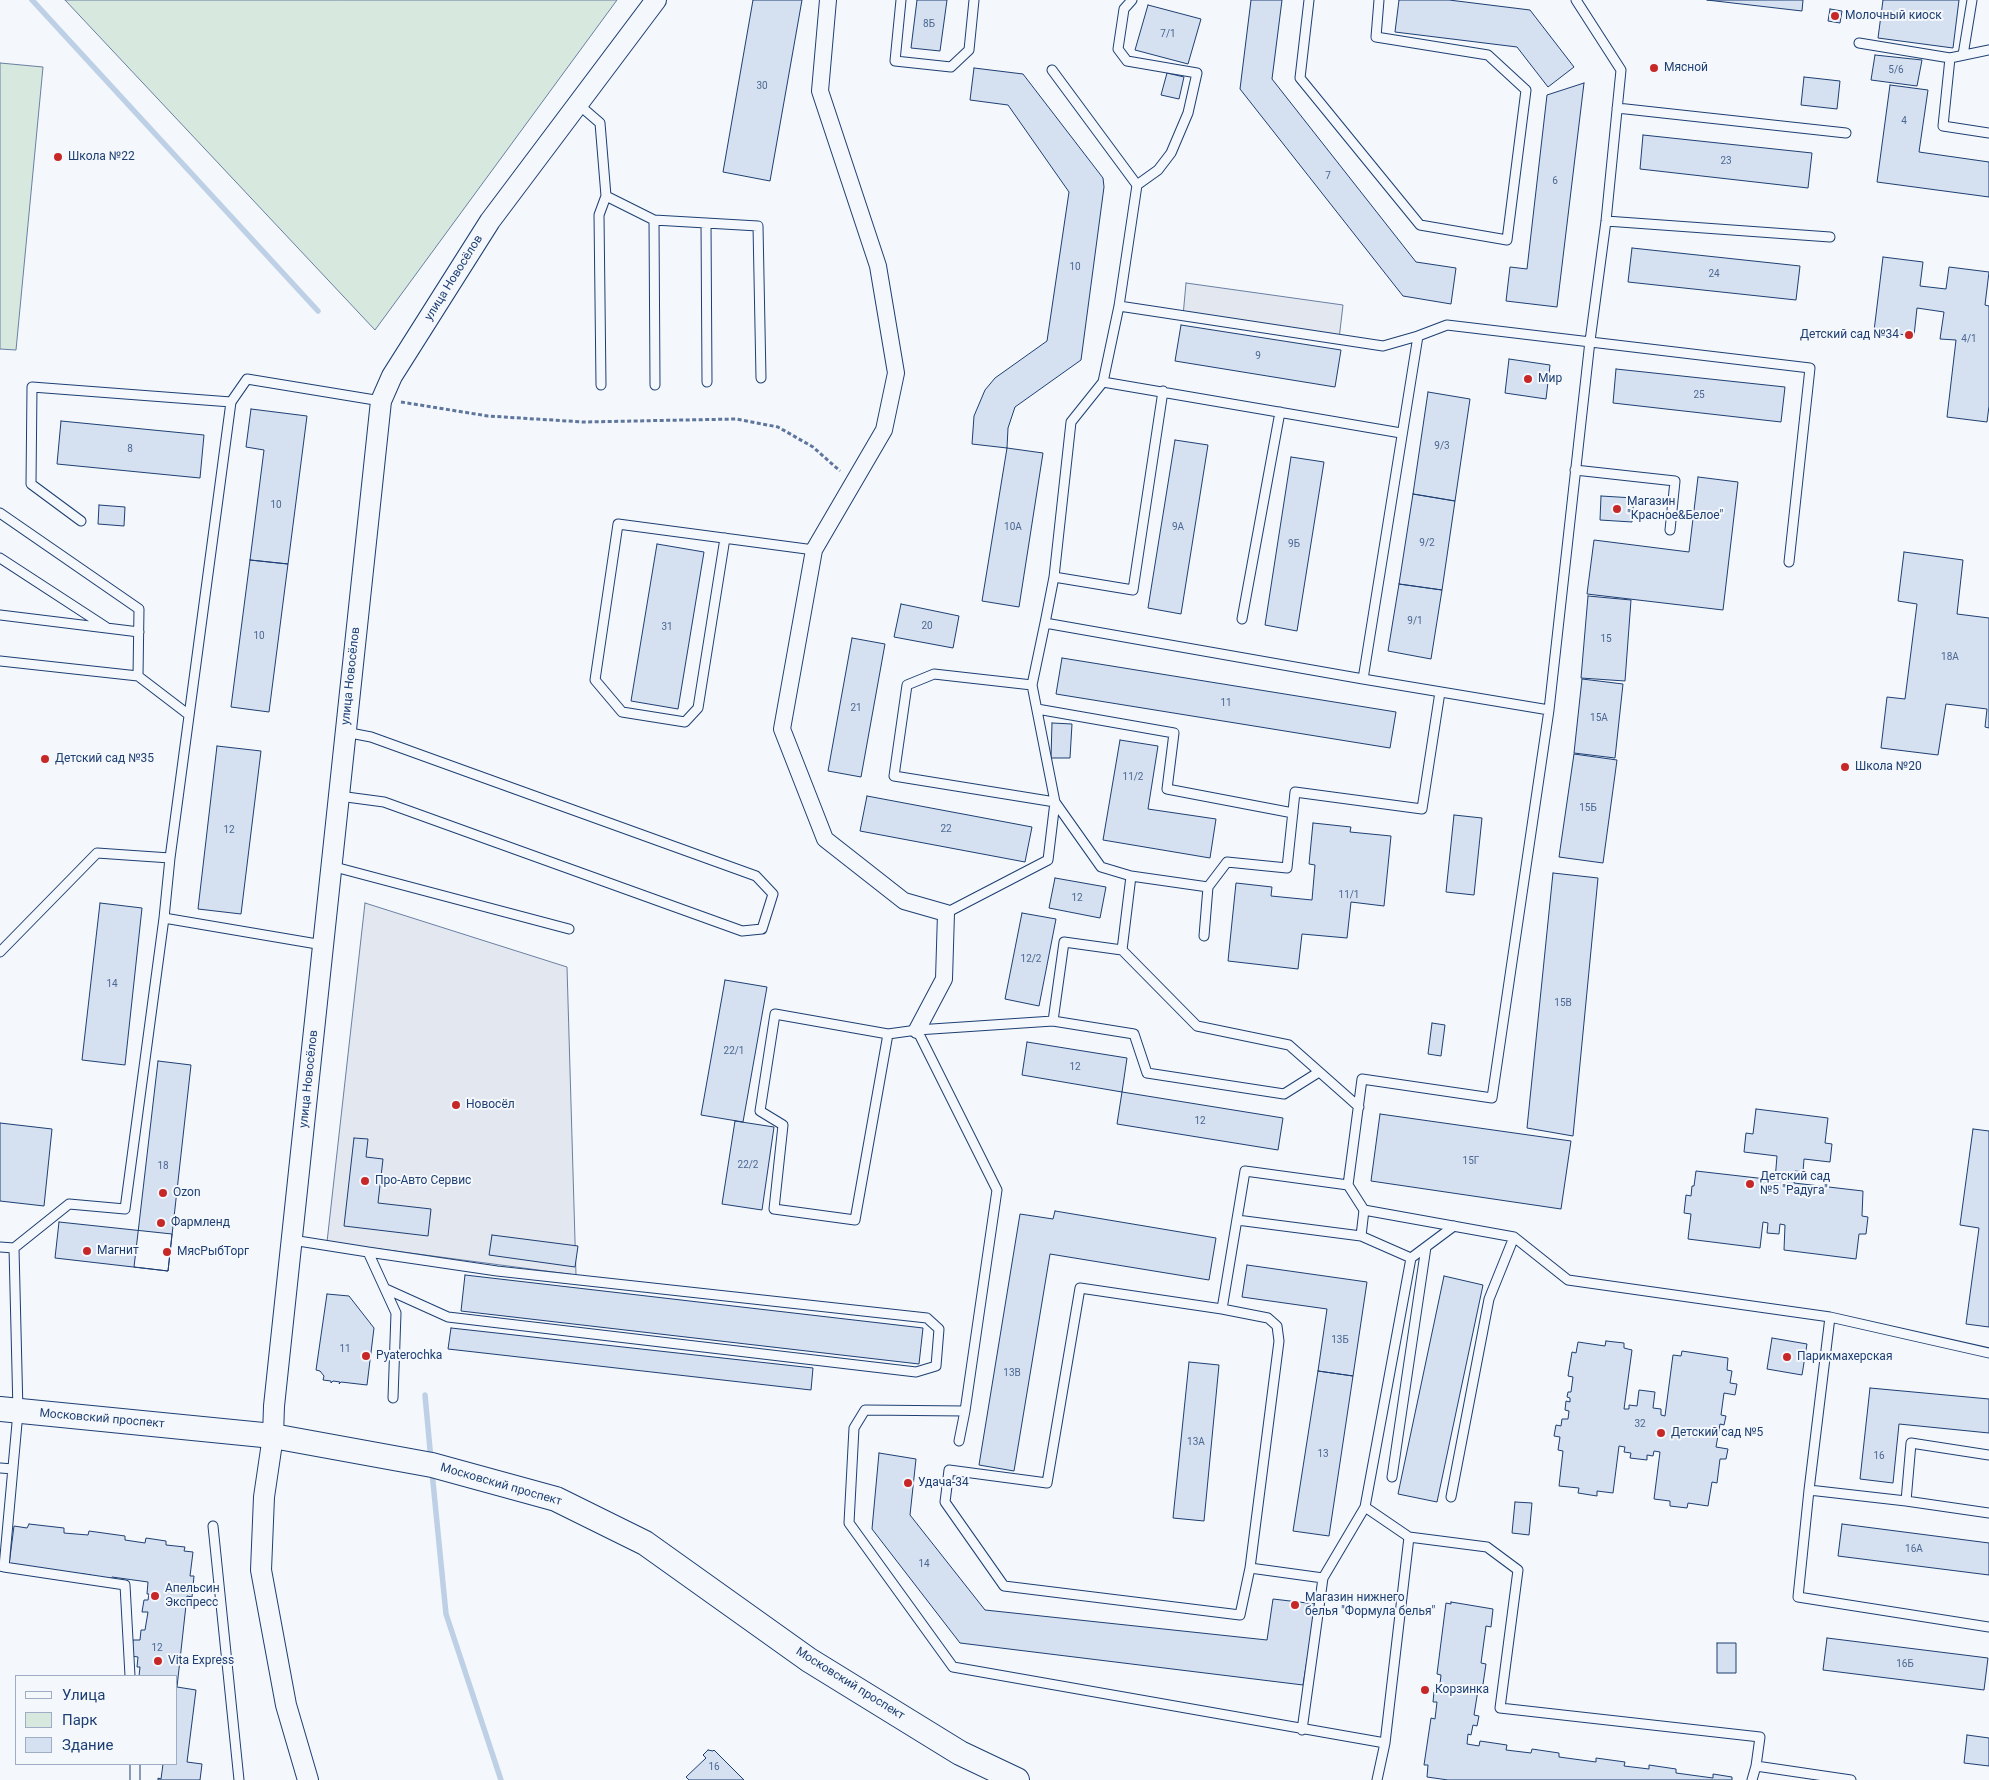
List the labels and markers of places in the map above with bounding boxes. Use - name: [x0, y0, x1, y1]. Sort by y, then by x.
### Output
- place label: Молочный киоск: [1845, 9, 1942, 23]
- marker: Молочный киоск: [1829, 10, 1841, 22]
- place label: Мясной: [1664, 61, 1708, 75]
- marker: Мясной: [1648, 62, 1660, 74]
- place label: Школа №22: [68, 150, 135, 164]
- marker: Школа №22: [52, 151, 64, 163]
- place label: Детский сад №34: [1800, 328, 1899, 342]
- marker: Детский сад №34: [1903, 329, 1915, 341]
- place label: Мир: [1538, 372, 1562, 386]
- marker: Мир: [1522, 373, 1534, 385]
- place label: Магазин "Красное&Белое": [1627, 495, 1723, 523]
- marker: Магазин "Красное&Белое": [1611, 503, 1623, 515]
- place label: Детский сад №35: [55, 752, 154, 766]
- marker: Детский сад №35: [39, 753, 51, 765]
- place label: Школа №20: [1855, 760, 1922, 774]
- marker: Школа №20: [1839, 761, 1851, 773]
- place label: Новосёл: [466, 1098, 515, 1112]
- marker: Новосёл: [450, 1099, 462, 1111]
- place label: Детский сад №5 "Радуга": [1760, 1170, 1830, 1198]
- place label: Про-Авто Сервис: [375, 1174, 471, 1188]
- marker: Про-Авто Сервис: [359, 1175, 371, 1187]
- marker: Детский сад №5 "Радуга": [1744, 1178, 1756, 1190]
- place label: Ozon: [173, 1186, 201, 1200]
- marker: Ozon: [157, 1187, 169, 1199]
- place label: Фармленд: [171, 1216, 230, 1230]
- marker: Фармленд: [155, 1217, 167, 1229]
- place label: Магнит: [97, 1244, 139, 1258]
- marker: Магнит: [81, 1245, 93, 1257]
- place label: МясРыбТорг: [177, 1245, 249, 1259]
- marker: МясРыбТорг: [161, 1246, 173, 1258]
- place label: Pyaterochka: [376, 1349, 442, 1363]
- marker: Pyaterochka: [360, 1350, 372, 1362]
- place label: Парикмахерская: [1797, 1350, 1892, 1364]
- marker: Парикмахерская: [1781, 1351, 1793, 1363]
- place label: Детский сад №5: [1671, 1426, 1763, 1440]
- marker: Детский сад №5: [1655, 1427, 1667, 1439]
- place label: Удача-34: [918, 1476, 969, 1490]
- marker: Удача-34: [902, 1477, 914, 1489]
- place label: Апельсин Экспресс: [165, 1582, 220, 1610]
- marker: Апельсин Экспресс: [149, 1590, 161, 1602]
- place label: Магазин нижнего белья "Формула белья": [1305, 1591, 1435, 1619]
- marker: Магазин нижнего белья "Формула белья": [1289, 1599, 1301, 1611]
- place label: Vita Express: [168, 1654, 234, 1668]
- marker: Vita Express: [152, 1655, 164, 1667]
- place label: Корзинка: [1435, 1683, 1489, 1697]
- marker: Корзинка: [1419, 1684, 1431, 1696]

